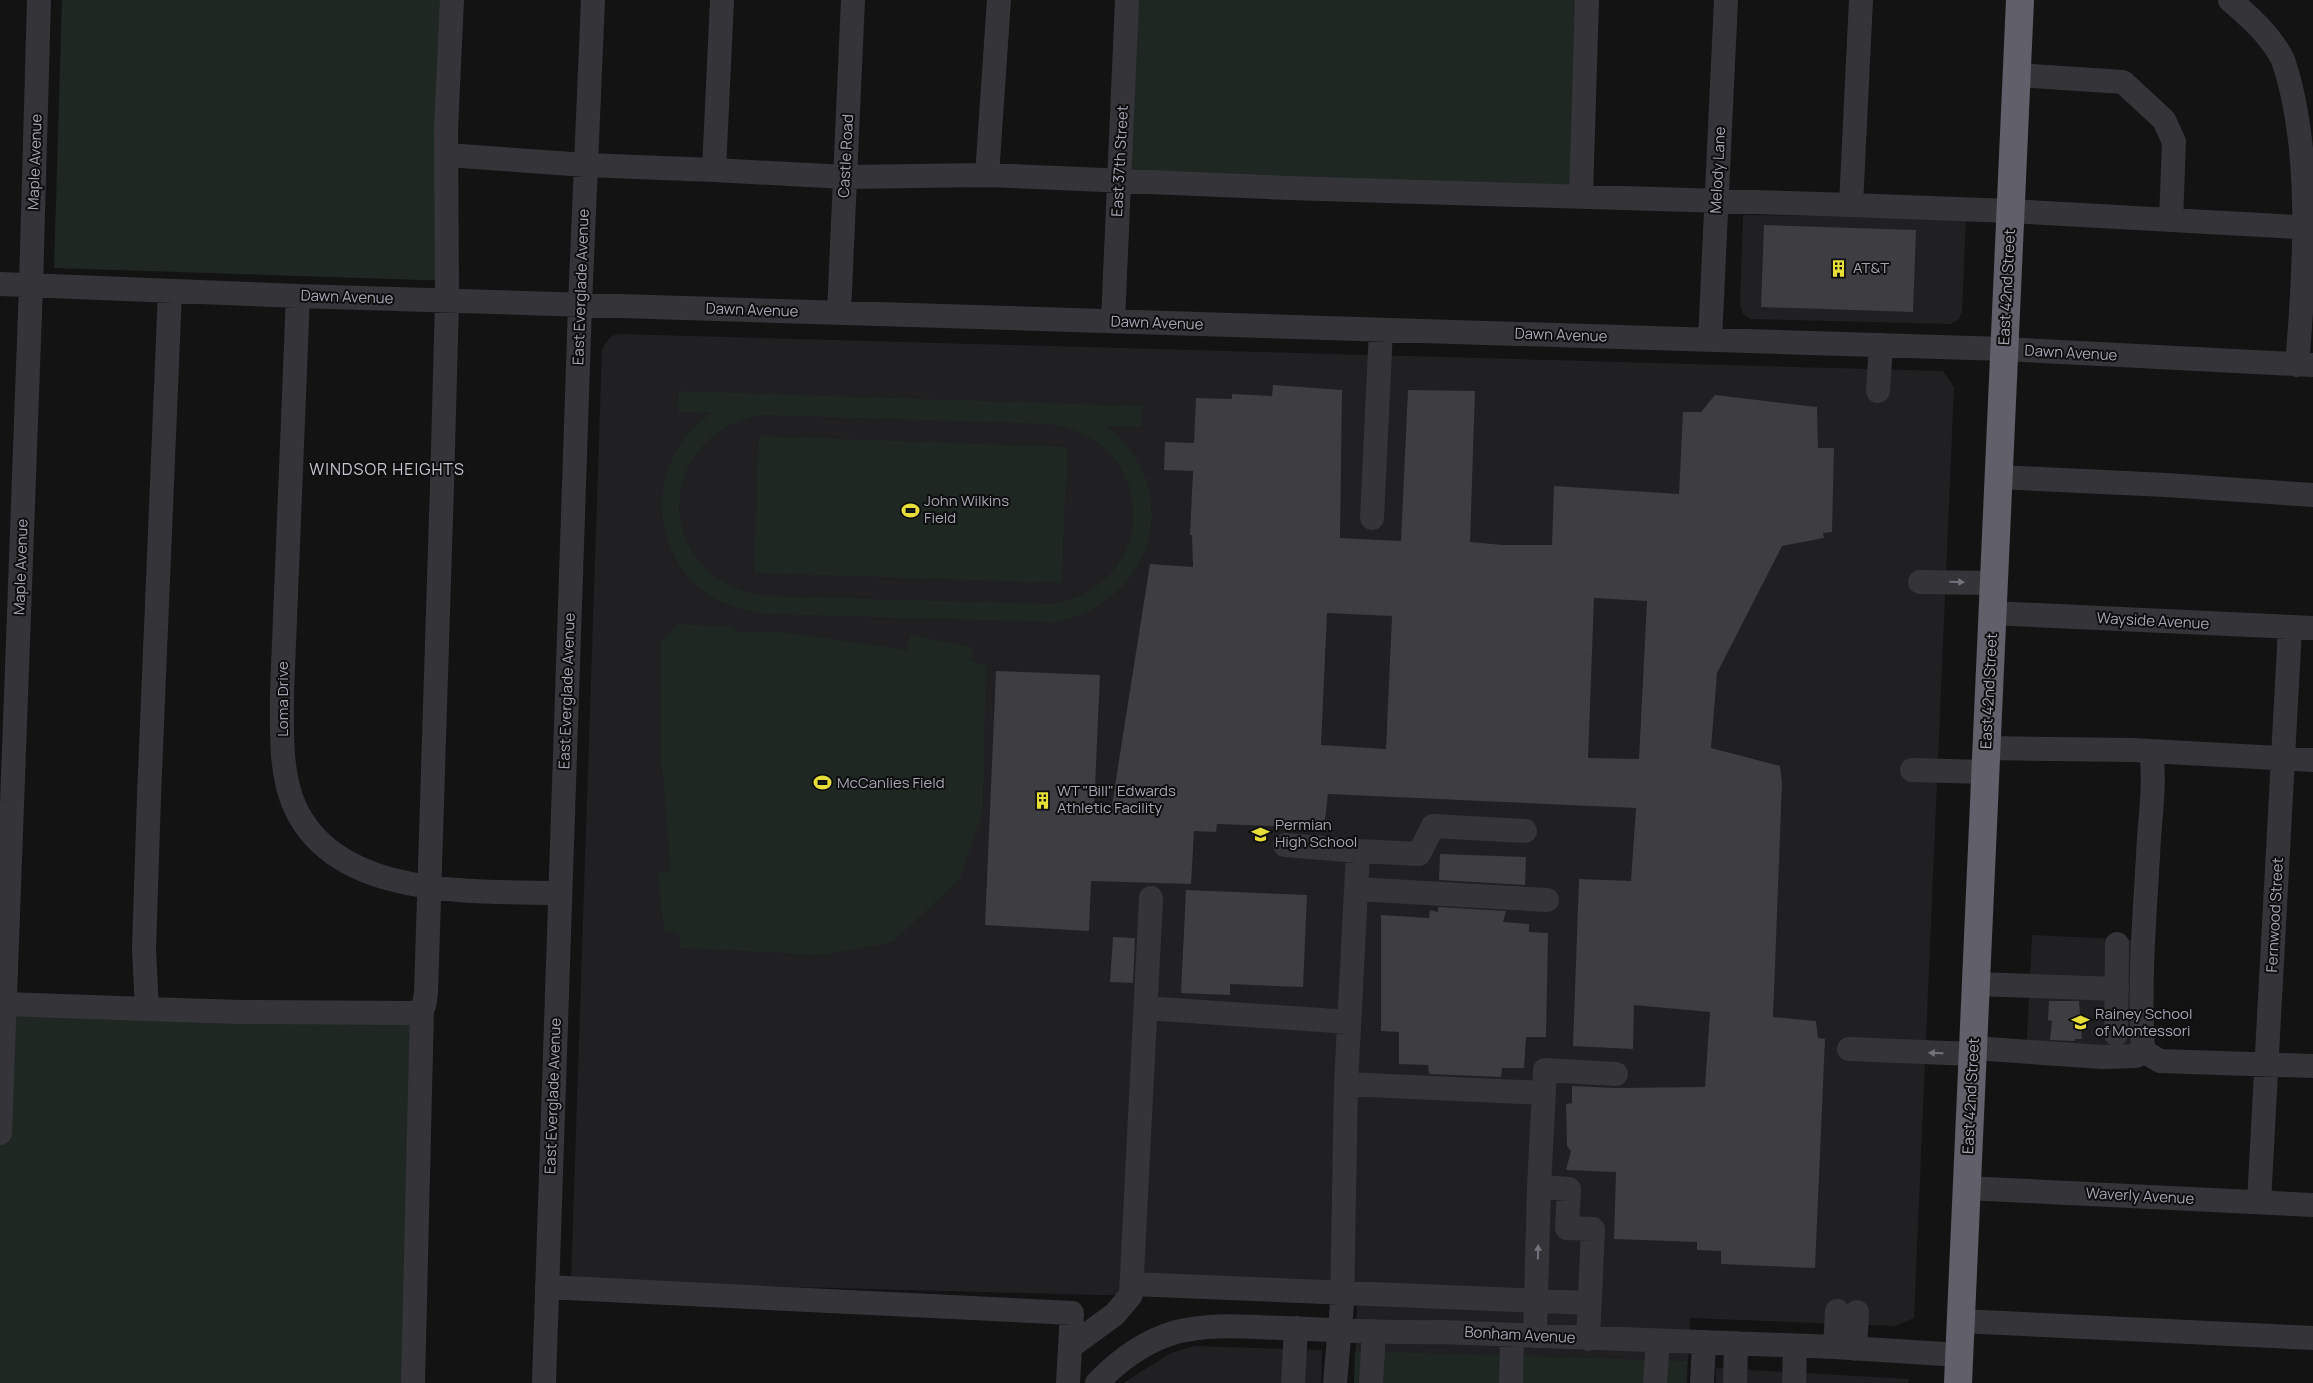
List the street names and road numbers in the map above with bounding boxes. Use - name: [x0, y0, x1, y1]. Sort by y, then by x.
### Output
- street label: East 37th Street: [1106, 105, 1133, 217]
- street label: Maple Avenue: [22, 113, 47, 211]
- street label: Castle Road: [833, 114, 858, 198]
- street label: Melody Lane: [1705, 126, 1730, 214]
- street label: East Everglade Avenue: [567, 208, 594, 365]
- street label: East 42nd Street: [1993, 229, 2020, 345]
- street label: Dawn Avenue: [300, 284, 394, 309]
- street label: Dawn Avenue: [705, 297, 799, 322]
- street label: Dawn Avenue: [1110, 310, 1204, 335]
- street label: Dawn Avenue: [1514, 322, 1608, 347]
- street label: Dawn Avenue: [2024, 340, 2118, 365]
- street label: Maple Avenue: [8, 518, 33, 616]
- street label: Wayside Avenue: [2096, 607, 2210, 634]
- street label: East Everglade Avenue: [553, 612, 580, 769]
- street label: East 42nd Street: [1975, 633, 2002, 749]
- street label: Loma Drive: [272, 661, 293, 737]
- street label: Fernwood Street: [2261, 857, 2288, 973]
- street label: East Everglade Avenue: [539, 1017, 566, 1174]
- street label: East 42nd Street: [1957, 1038, 1984, 1154]
- street label: Waverly Avenue: [2085, 1182, 2195, 1209]
- street label: Bonham Avenue: [1464, 1321, 1576, 1348]

